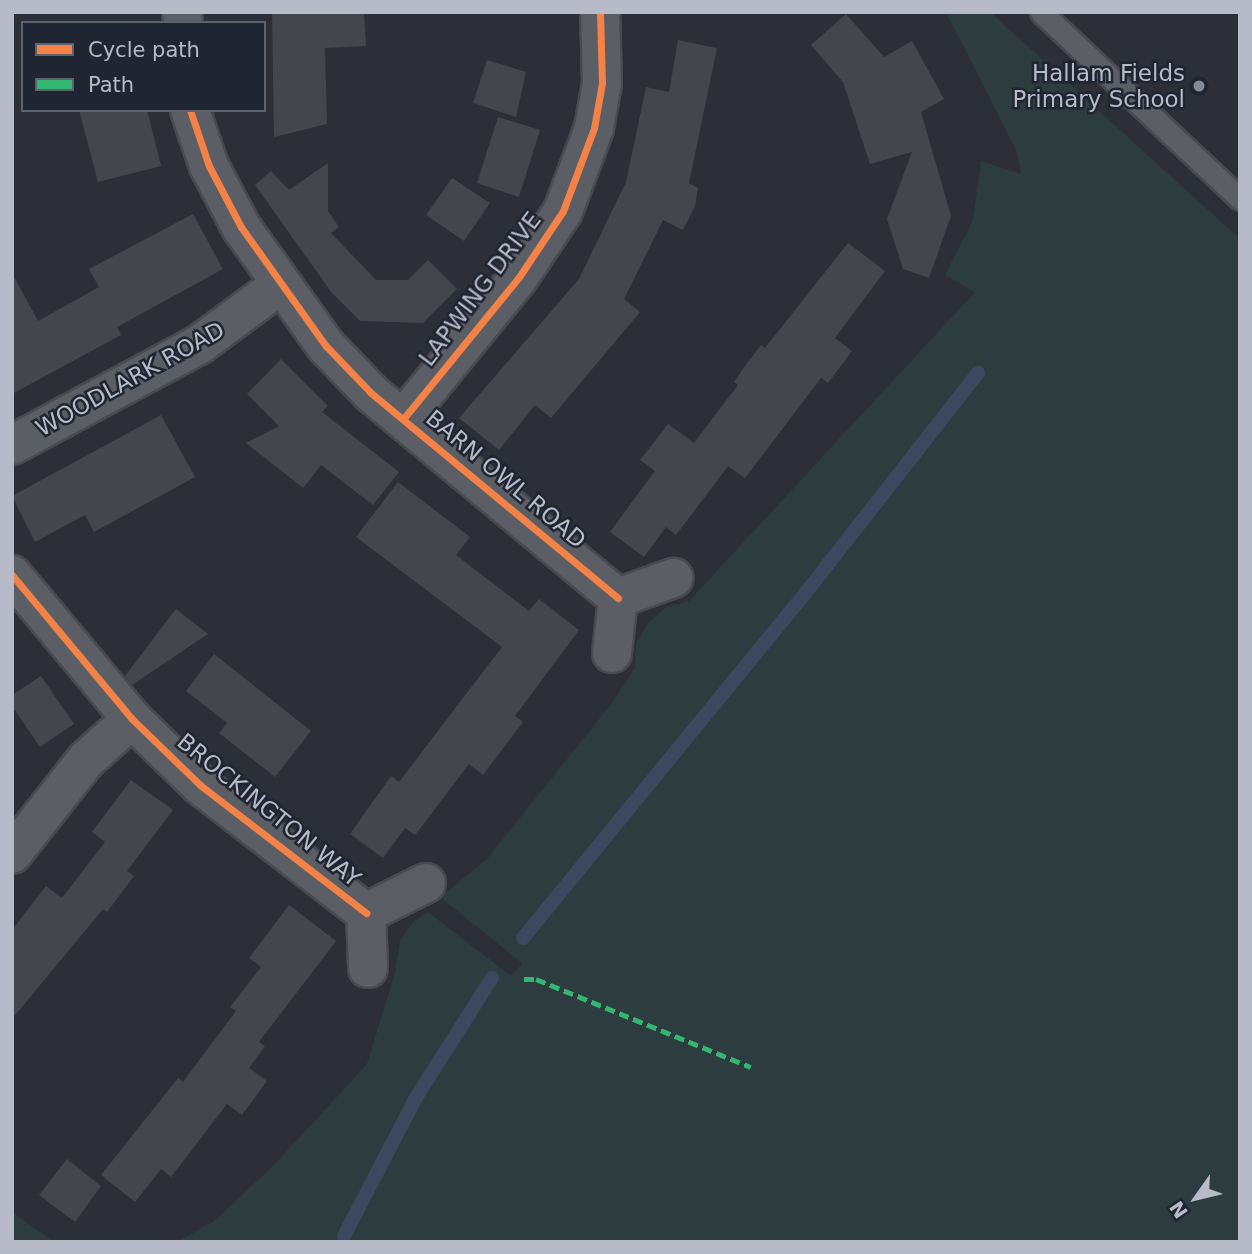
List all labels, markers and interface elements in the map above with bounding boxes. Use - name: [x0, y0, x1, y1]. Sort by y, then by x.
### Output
- legend: [21, 21, 266, 112]
- text: Cycle path: [88, 38, 200, 62]
- place label: Hallam Fields Primary School: [1012, 59, 1185, 113]
- text: Path: [88, 73, 134, 97]
- marker: Hallam Fields Primary School: [1191, 78, 1207, 94]
- street label: LAPWING DRIVE: [413, 207, 547, 371]
- street label: WOODLARK ROAD: [31, 316, 229, 442]
- street label: BARN OWL ROAD: [420, 404, 592, 554]
- street label: BROCKINGTON WAY: [172, 727, 366, 893]
- north arrow: [1161, 1163, 1231, 1233]
- text: N: [1165, 1197, 1192, 1222]

